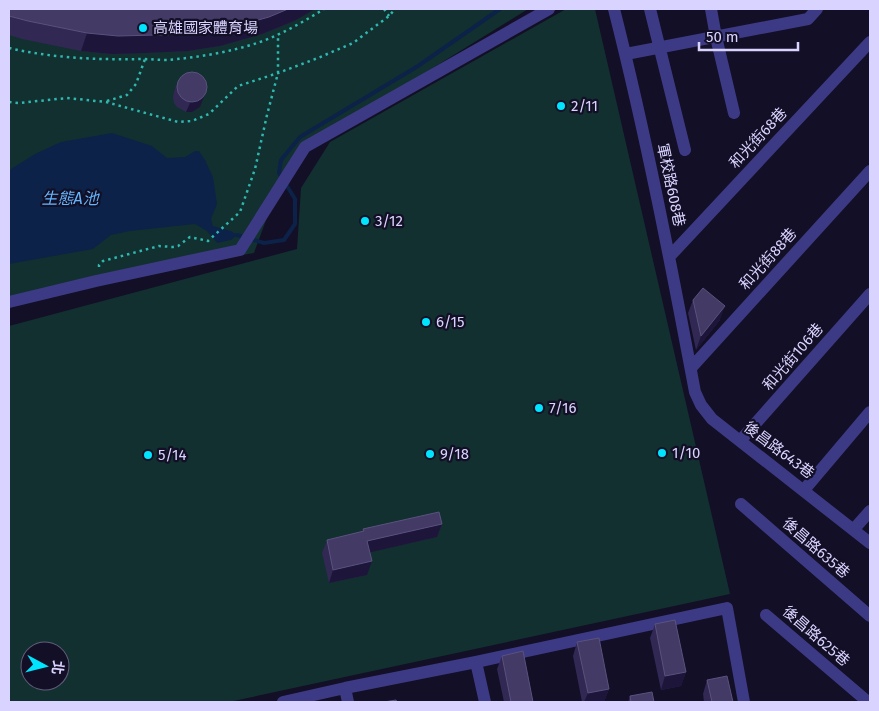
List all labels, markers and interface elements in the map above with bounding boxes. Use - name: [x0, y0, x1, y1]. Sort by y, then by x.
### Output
- place label: 高雄國家體育場: [153, 19, 258, 37]
- scale bar: [699, 20, 798, 52]
- marker: 高雄國家體育場: [137, 22, 149, 34]
- text: 50 m: [706, 28, 739, 46]
- place label: 2/11: [571, 97, 598, 115]
- marker: 2/11: [555, 100, 567, 112]
- street label: 和光街68巷: [725, 104, 791, 172]
- street label: 軍校路608巷: [653, 142, 689, 228]
- water label: 生態A池: [41, 189, 101, 208]
- place label: 3/12: [375, 212, 403, 230]
- marker: 3/12: [359, 215, 371, 227]
- street label: 和光街88巷: [736, 225, 800, 293]
- place label: 6/15: [436, 313, 465, 331]
- marker: 6/15: [420, 316, 432, 328]
- street label: 和光街106巷: [759, 320, 827, 394]
- place label: 7/16: [549, 399, 576, 417]
- marker: 7/16: [533, 402, 545, 414]
- street label: 後昌路643巷: [740, 418, 818, 482]
- place label: 1/10: [672, 444, 700, 462]
- place label: 9/18: [440, 445, 469, 463]
- place label: 5/14: [158, 446, 187, 464]
- marker: 1/10: [656, 447, 668, 459]
- marker: 9/18: [424, 448, 436, 460]
- marker: 5/14: [142, 449, 154, 461]
- street label: 後昌路635巷: [779, 514, 853, 582]
- street label: 後昌路625巷: [779, 602, 853, 670]
- north arrow: [20, 641, 70, 691]
- text: 北: [48, 660, 67, 676]

